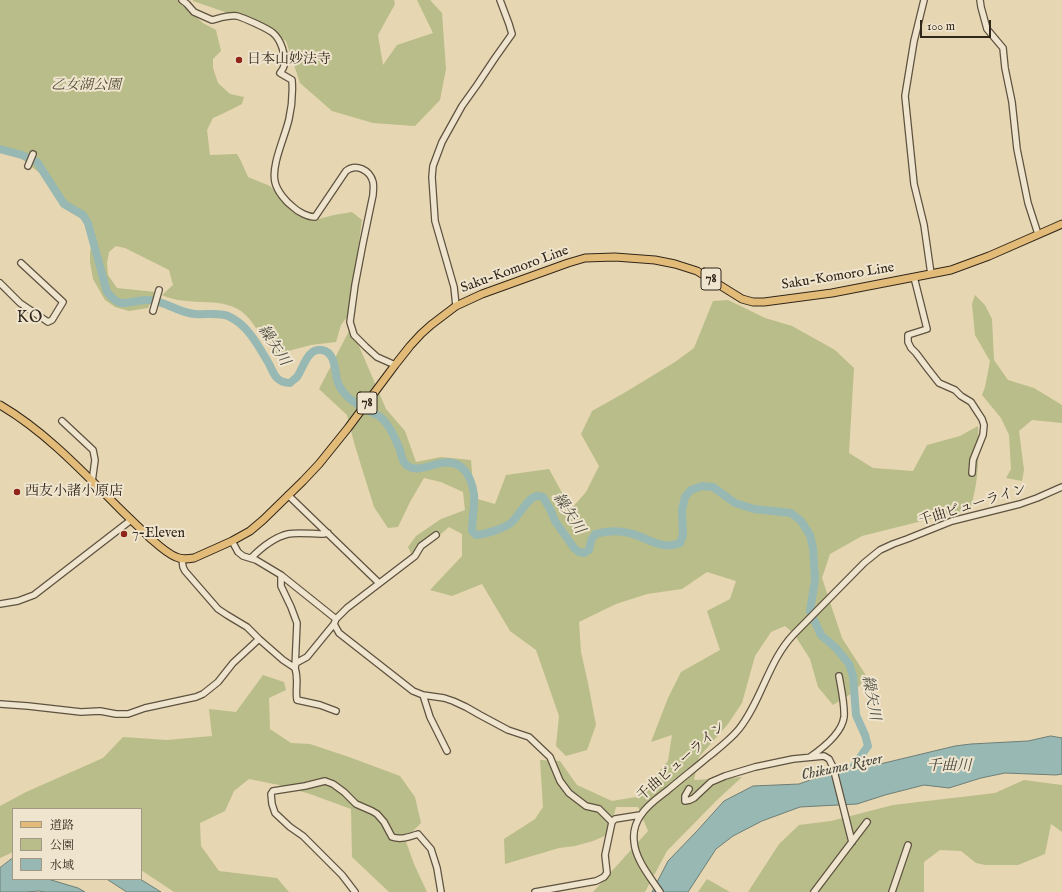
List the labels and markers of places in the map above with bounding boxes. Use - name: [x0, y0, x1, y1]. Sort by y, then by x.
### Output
- place label: 日本山妙法寺: [247, 52, 331, 68]
- marker: 日本山妙法寺: [234, 55, 244, 65]
- place label: 西友小諸小原店: [25, 484, 123, 500]
- marker: 西友小諸小原店: [12, 487, 22, 497]
- place label: 7-Eleven: [132, 526, 185, 542]
- marker: 7-Eleven: [119, 529, 129, 539]

